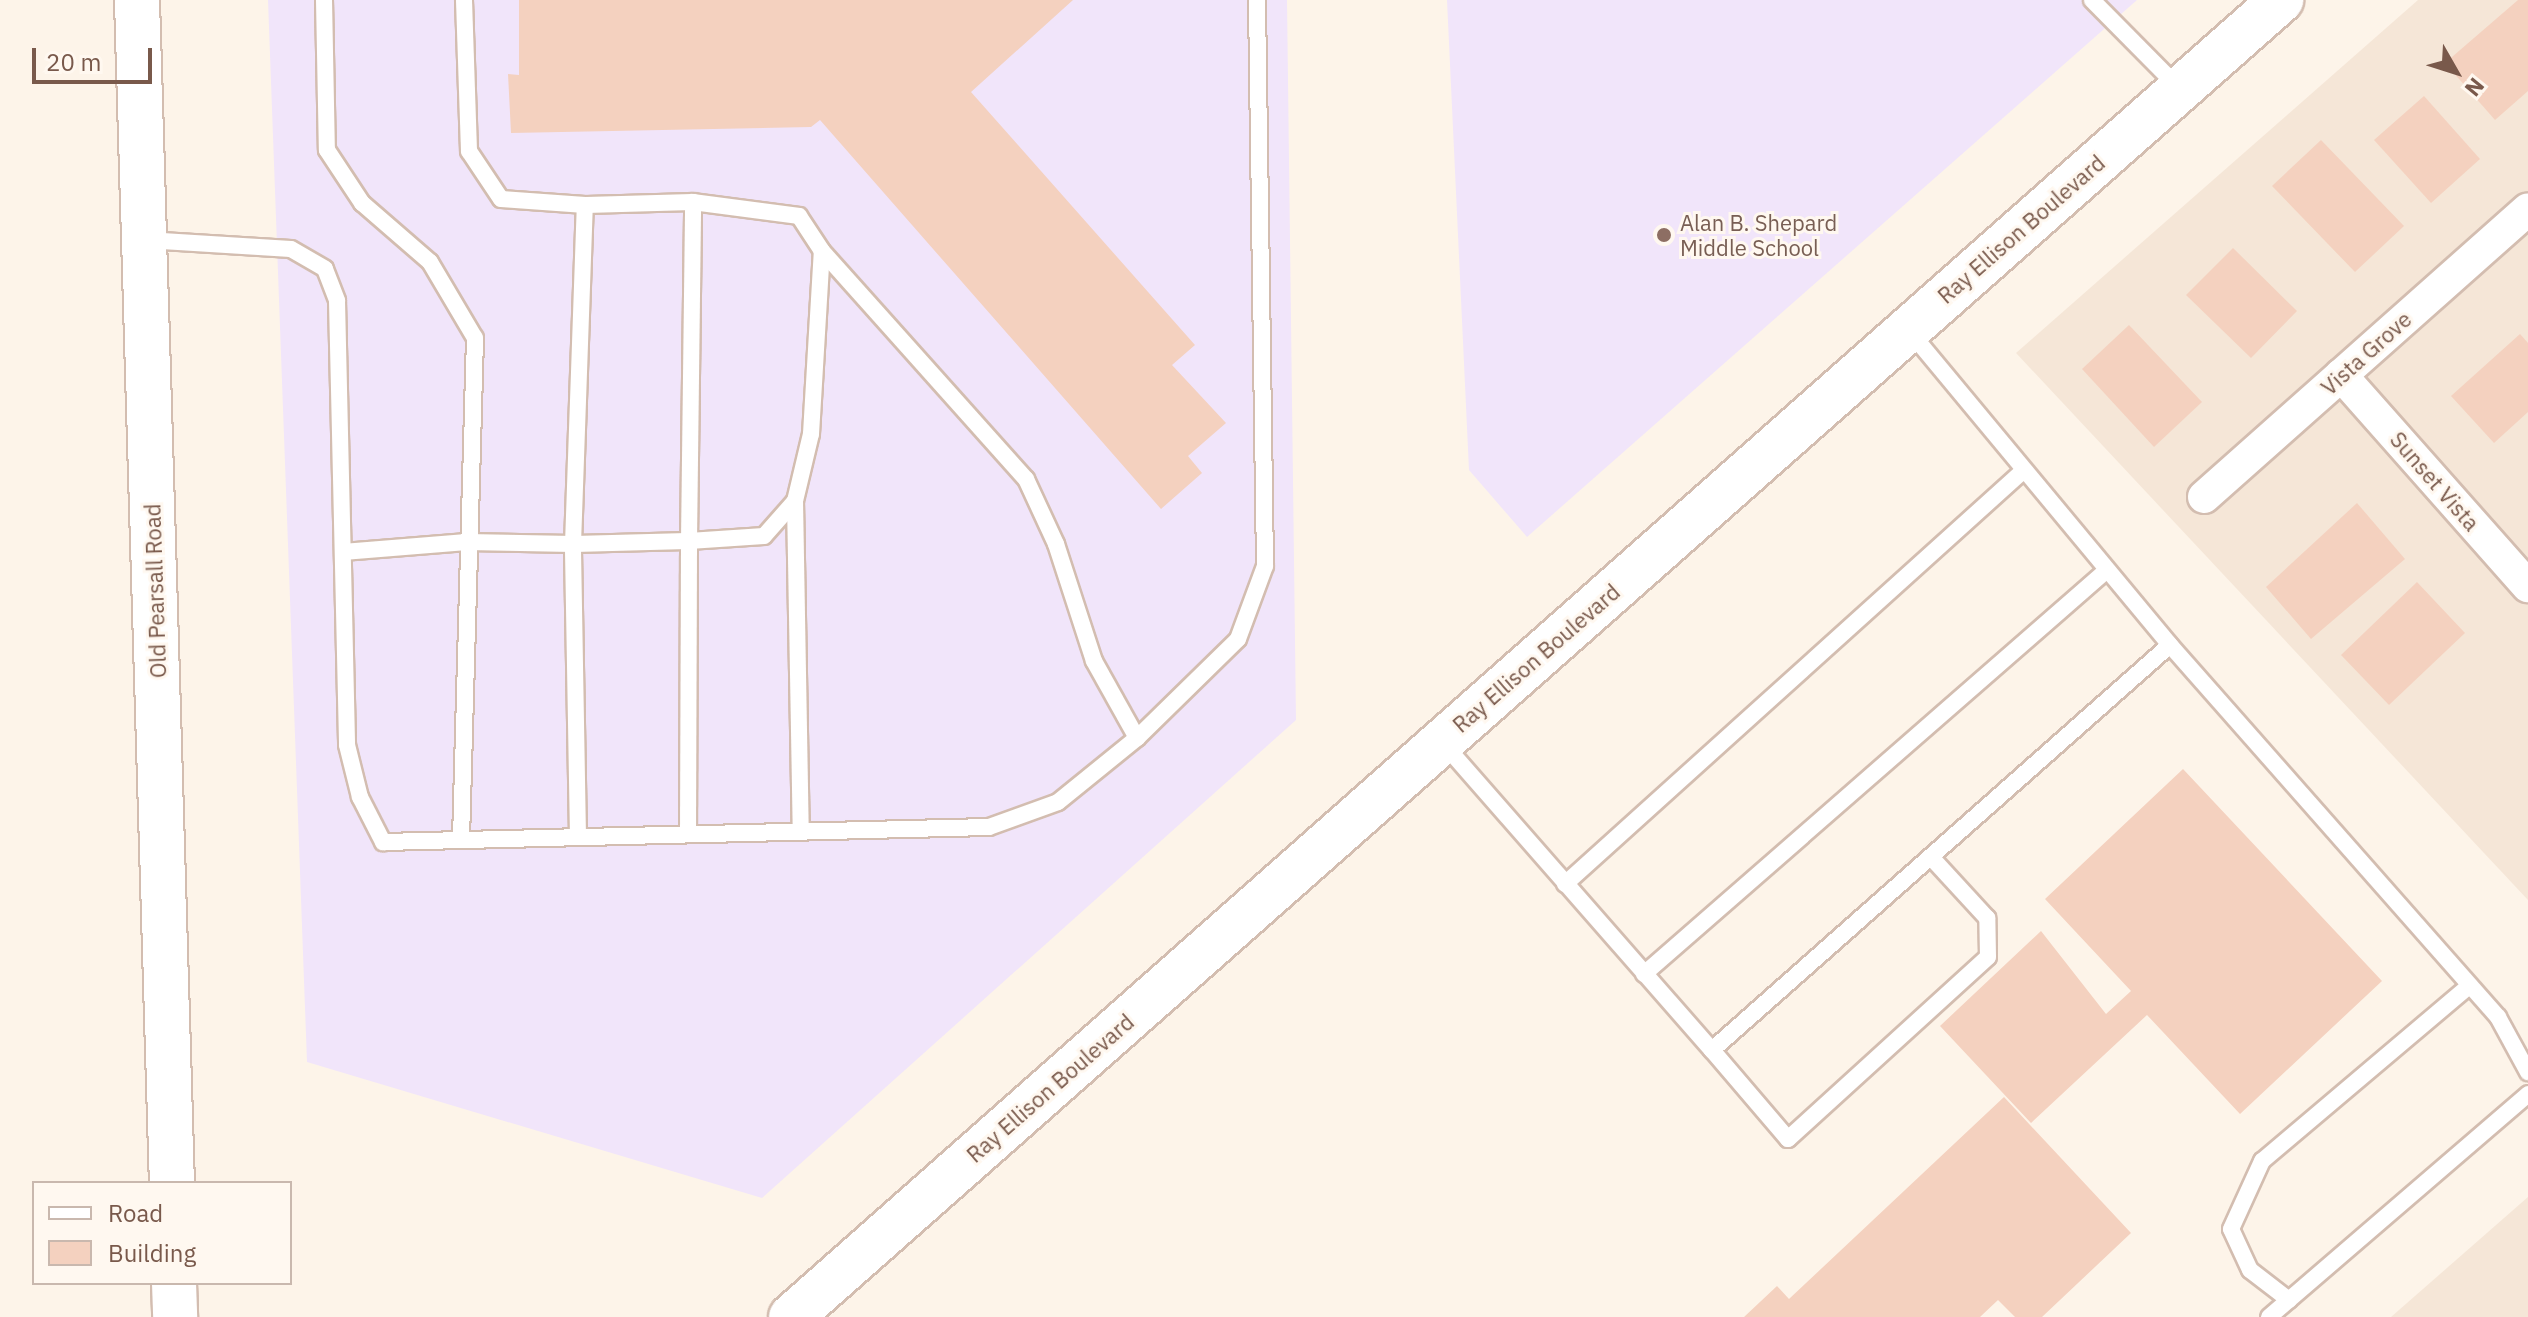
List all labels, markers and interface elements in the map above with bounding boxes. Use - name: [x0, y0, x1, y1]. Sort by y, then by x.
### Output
- scale bar: [36, 32, 156, 82]
- north arrow: [2416, 32, 2496, 112]
- text: 20 m: [46, 46, 101, 78]
- text: N: [2459, 72, 2491, 103]
- street label: Ray Ellison Boulevard: [1932, 149, 2110, 309]
- place label: Alan B. Shepard Middle School: [1680, 209, 1837, 260]
- marker: Alan B. Shepard Middle School: [1655, 226, 1673, 244]
- street label: Vista Grove: [2315, 306, 2417, 400]
- street label: Sunset Vista: [2385, 426, 2485, 536]
- street label: Old Pearsall Road: [139, 503, 171, 679]
- street label: Ray Ellison Boulevard: [1447, 578, 1625, 738]
- street label: Ray Ellison Boulevard: [961, 1008, 1139, 1168]
- legend: [32, 1181, 292, 1285]
- text: Road: [108, 1197, 163, 1229]
- text: Building: [108, 1237, 196, 1269]

